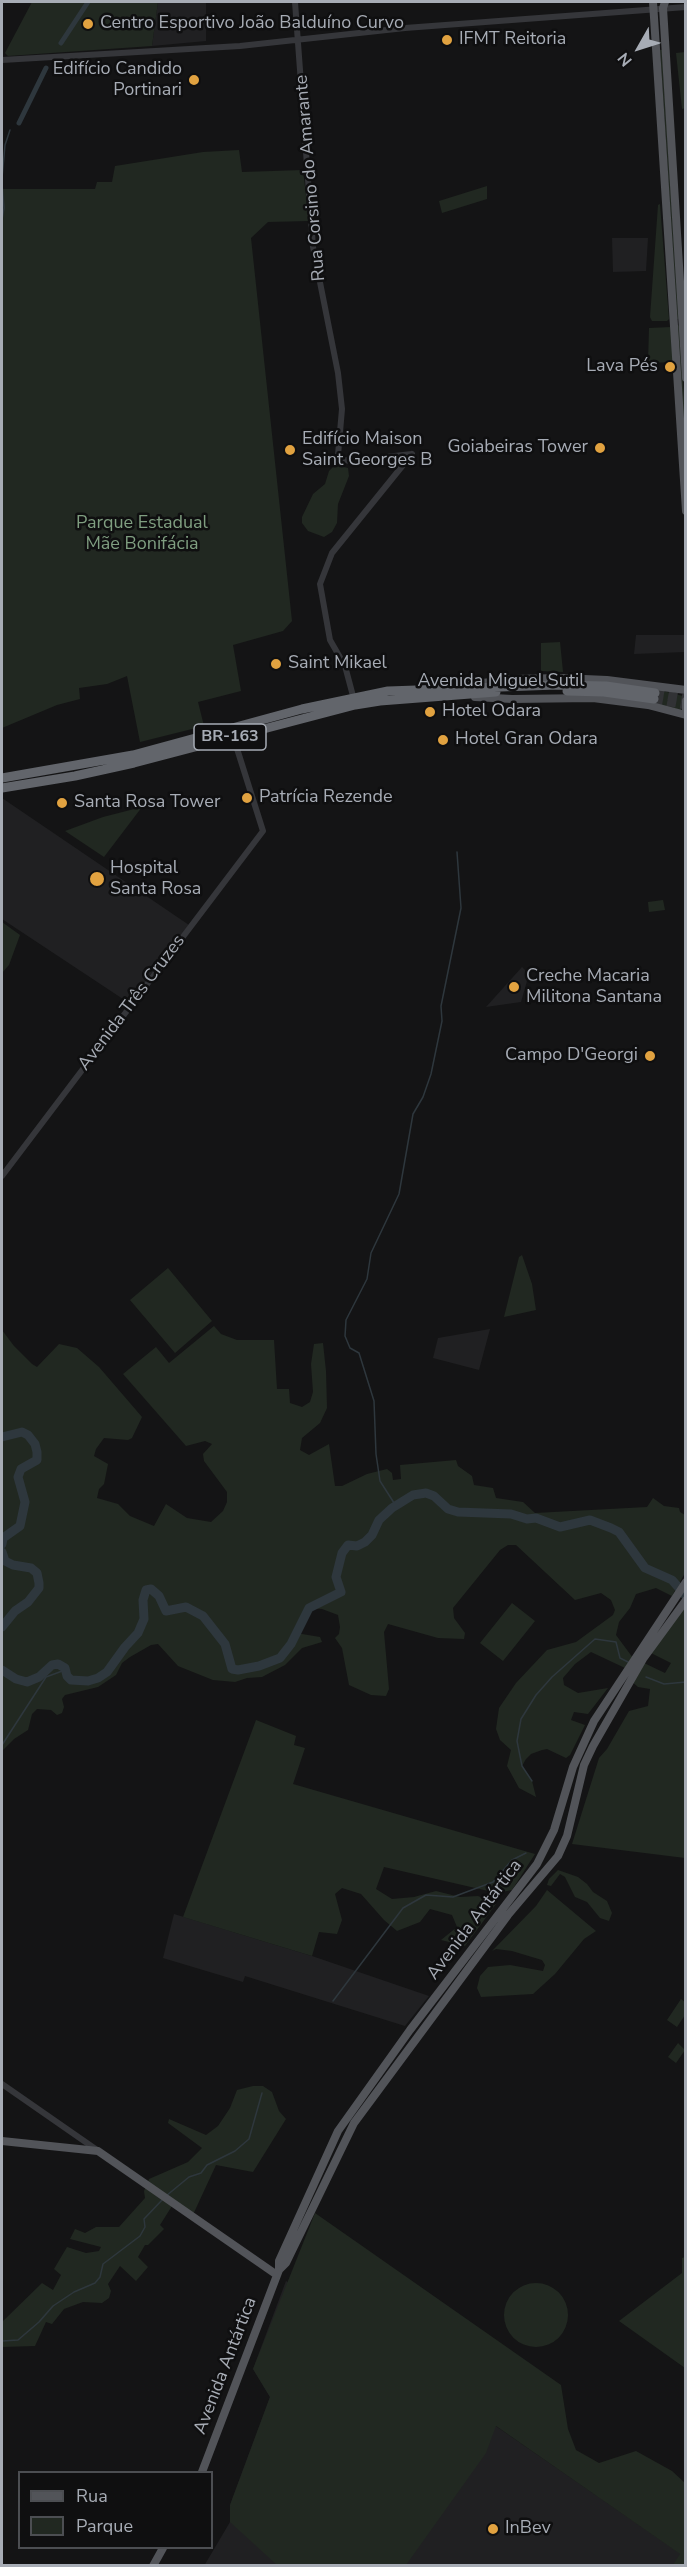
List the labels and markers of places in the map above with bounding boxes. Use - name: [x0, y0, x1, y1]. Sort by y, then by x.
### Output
- place label: Centro Esportivo João Balduíno Curvo: [100, 13, 404, 35]
- marker: Centro Esportivo João Balduíno Curvo: [81, 17, 95, 31]
- place label: IFMT Reitoria: [459, 29, 566, 51]
- marker: IFMT Reitoria: [440, 33, 454, 47]
- place label: Edifício Candido Portinari: [53, 59, 182, 101]
- marker: Edifício Candido Portinari: [187, 73, 201, 87]
- place label: Lava Pés: [586, 356, 658, 378]
- marker: Lava Pés: [663, 360, 677, 374]
- place label: Edifício Maison Saint Georges B: [302, 429, 432, 472]
- place label: Goiabeiras Tower: [447, 437, 588, 459]
- marker: Goiabeiras Tower: [593, 441, 607, 455]
- marker: Edifício Maison Saint Georges B: [283, 443, 297, 457]
- place label: Saint Mikael: [288, 653, 387, 675]
- marker: Saint Mikael: [269, 657, 283, 671]
- place label: Hotel Odara: [442, 701, 541, 723]
- marker: Hotel Odara: [423, 705, 437, 719]
- place label: Hotel Gran Odara: [455, 729, 598, 751]
- marker: Hotel Gran Odara: [436, 733, 450, 747]
- place label: Patrícia Rezende: [259, 787, 392, 809]
- marker: Patrícia Rezende: [240, 791, 254, 805]
- place label: Santa Rosa Tower: [74, 792, 220, 814]
- marker: Santa Rosa Tower: [55, 796, 69, 810]
- place label: Hospital Santa Rosa: [110, 858, 201, 900]
- marker: Hospital Santa Rosa: [88, 870, 106, 888]
- place label: Creche Macaria Militona Santana: [526, 966, 662, 1008]
- marker: Creche Macaria Militona Santana: [507, 980, 521, 994]
- place label: Campo D'Georgi: [505, 1045, 638, 1067]
- marker: Campo D'Georgi: [643, 1049, 657, 1063]
- place label: InBev: [505, 2518, 551, 2540]
- marker: InBev: [486, 2522, 500, 2536]

